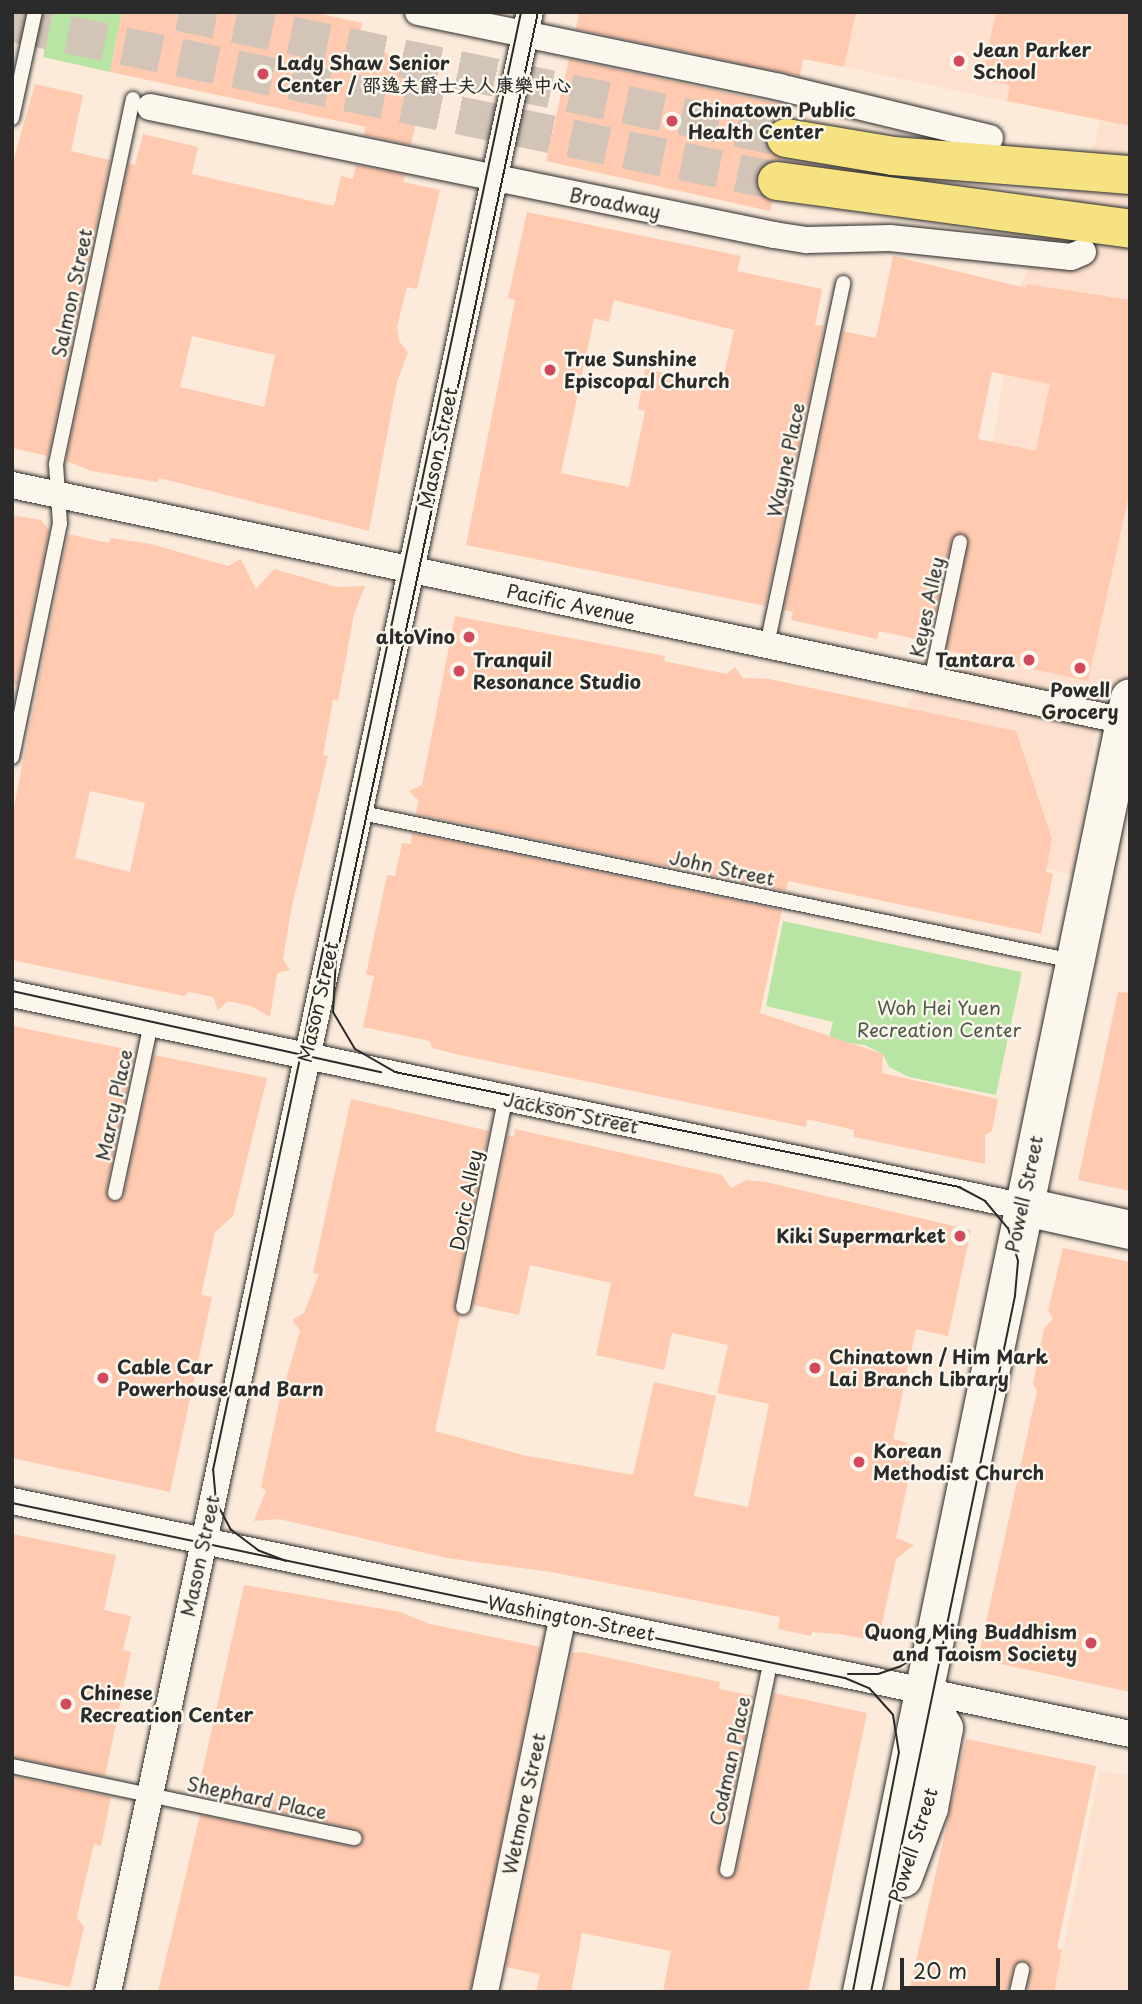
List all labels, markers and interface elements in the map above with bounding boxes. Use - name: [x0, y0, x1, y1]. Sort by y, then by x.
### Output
- place label: Jean Parker School: [973, 39, 1091, 83]
- place label: Lady Shaw Senior Center / 邵逸夫爵士夫人康樂中心: [277, 52, 572, 96]
- marker: Jean Parker School: [951, 53, 967, 69]
- marker: Lady Shaw Senior Center / 邵逸夫爵士夫人康樂中心: [255, 66, 271, 82]
- place label: Chinatown Public Health Center: [688, 99, 855, 143]
- marker: Chinatown Public Health Center: [662, 111, 682, 131]
- street label: Broadway: [567, 183, 663, 223]
- street label: Salmon Street: [47, 227, 97, 359]
- place label: True Sunshine Episcopal Church: [564, 348, 730, 392]
- marker: True Sunshine Episcopal Church: [542, 362, 558, 378]
- street label: Mason Street: [414, 386, 462, 510]
- street label: Wayne Place: [763, 400, 809, 520]
- street label: Keyes Alley: [905, 554, 949, 660]
- street label: Pacific Avenue: [504, 579, 638, 629]
- place label: altoVino: [376, 626, 455, 648]
- marker: altoVino: [461, 629, 477, 645]
- place label: Tranquil Resonance Studio: [473, 649, 641, 693]
- place label: Tantara: [935, 649, 1015, 671]
- marker: Tantara: [1021, 652, 1037, 668]
- marker: Powell Grocery: [1072, 660, 1088, 676]
- marker: Tranquil Resonance Studio: [451, 663, 467, 679]
- place label: Powell Grocery: [1041, 679, 1119, 723]
- street label: John Street: [667, 846, 777, 890]
- street label: Mason Street: [293, 940, 343, 1064]
- park label: Woh Hei Yuen Recreation Center: [856, 997, 1022, 1041]
- street label: Marcy Place: [91, 1047, 137, 1163]
- street label: Jackson Street: [502, 1088, 640, 1138]
- street label: Powell Street: [1000, 1133, 1048, 1255]
- street label: Doric Alley: [445, 1148, 487, 1252]
- place label: Kiki Supermarket: [776, 1225, 946, 1247]
- marker: Kiki Supermarket: [952, 1228, 968, 1244]
- place label: Chinatown / Him Mark Lai Branch Library: [829, 1346, 1050, 1390]
- place label: Cable Car Powerhouse and Barn: [117, 1356, 326, 1400]
- marker: Chinatown / Him Mark Lai Branch Library: [807, 1360, 823, 1376]
- marker: Cable Car Powerhouse and Barn: [95, 1370, 111, 1386]
- place label: Korean Methodist Church: [873, 1440, 1045, 1484]
- marker: Korean Methodist Church: [851, 1454, 867, 1470]
- street label: Mason Street: [176, 1494, 224, 1618]
- street label: Washington Street: [486, 1591, 656, 1645]
- place label: Quong Ming Buddhism and Taoism Society: [863, 1621, 1077, 1665]
- marker: Quong Ming Buddhism and Taoism Society: [1083, 1635, 1099, 1651]
- place label: Chinese Recreation Center: [80, 1682, 255, 1726]
- street label: Codman Place: [705, 1695, 755, 1827]
- marker: Chinese Recreation Center: [58, 1696, 74, 1712]
- street label: Wetmore Street: [498, 1731, 550, 1877]
- street label: Shephard Place: [184, 1772, 330, 1824]
- street label: Powell Street: [884, 1784, 942, 1906]
- scale bar: [904, 1944, 1004, 1988]
- text: 20 m: [913, 1954, 967, 1986]

